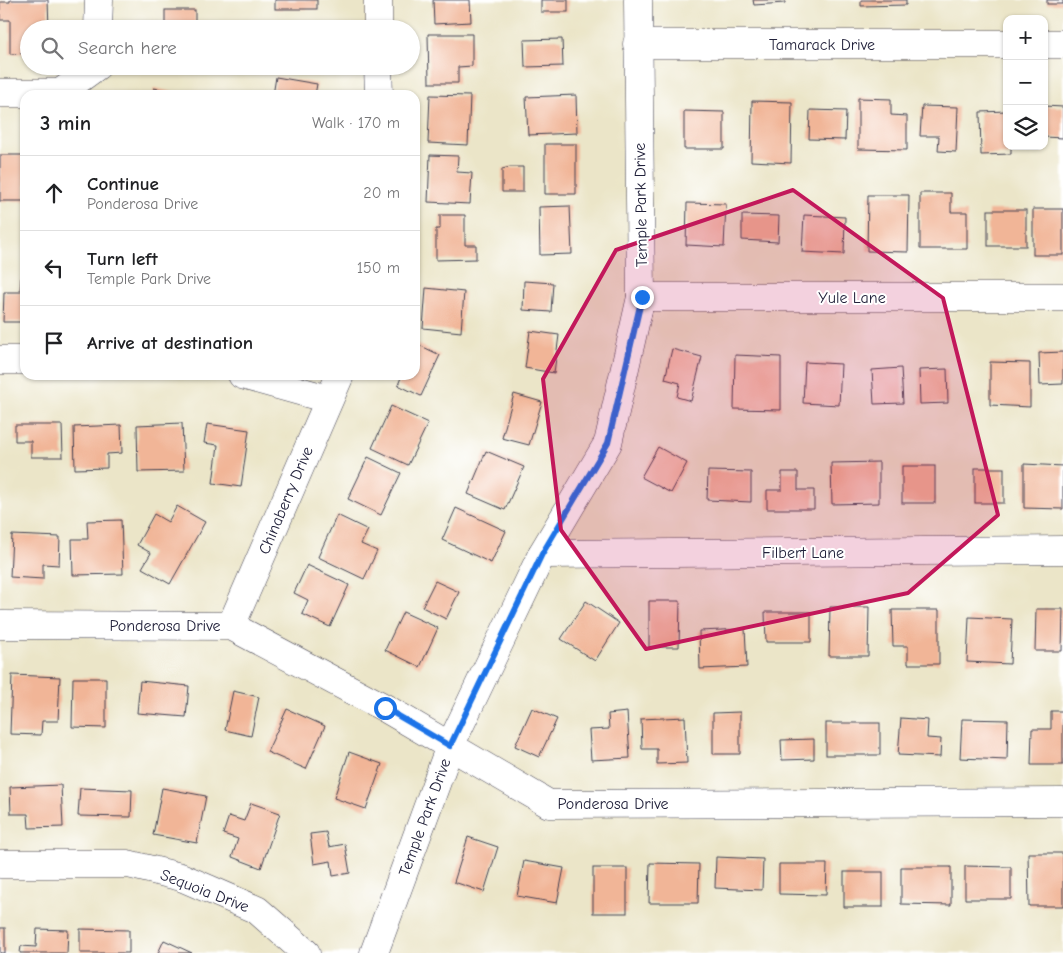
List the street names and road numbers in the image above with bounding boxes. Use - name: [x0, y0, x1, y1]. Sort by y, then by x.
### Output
- street label: Tamarack Drive: [769, 36, 875, 54]
- street label: Temple Park Drive: [631, 143, 651, 267]
- street label: Yule Lane: [818, 289, 886, 307]
- street label: Chinaberry Drive: [255, 444, 317, 557]
- street label: Filbert Lane: [762, 544, 844, 562]
- street label: Ponderosa Drive: [109, 617, 221, 635]
- street label: Temple Park Drive: [395, 756, 455, 879]
- street label: Ponderosa Drive: [557, 795, 669, 813]
- street label: Sequoia Drive: [158, 866, 251, 916]

